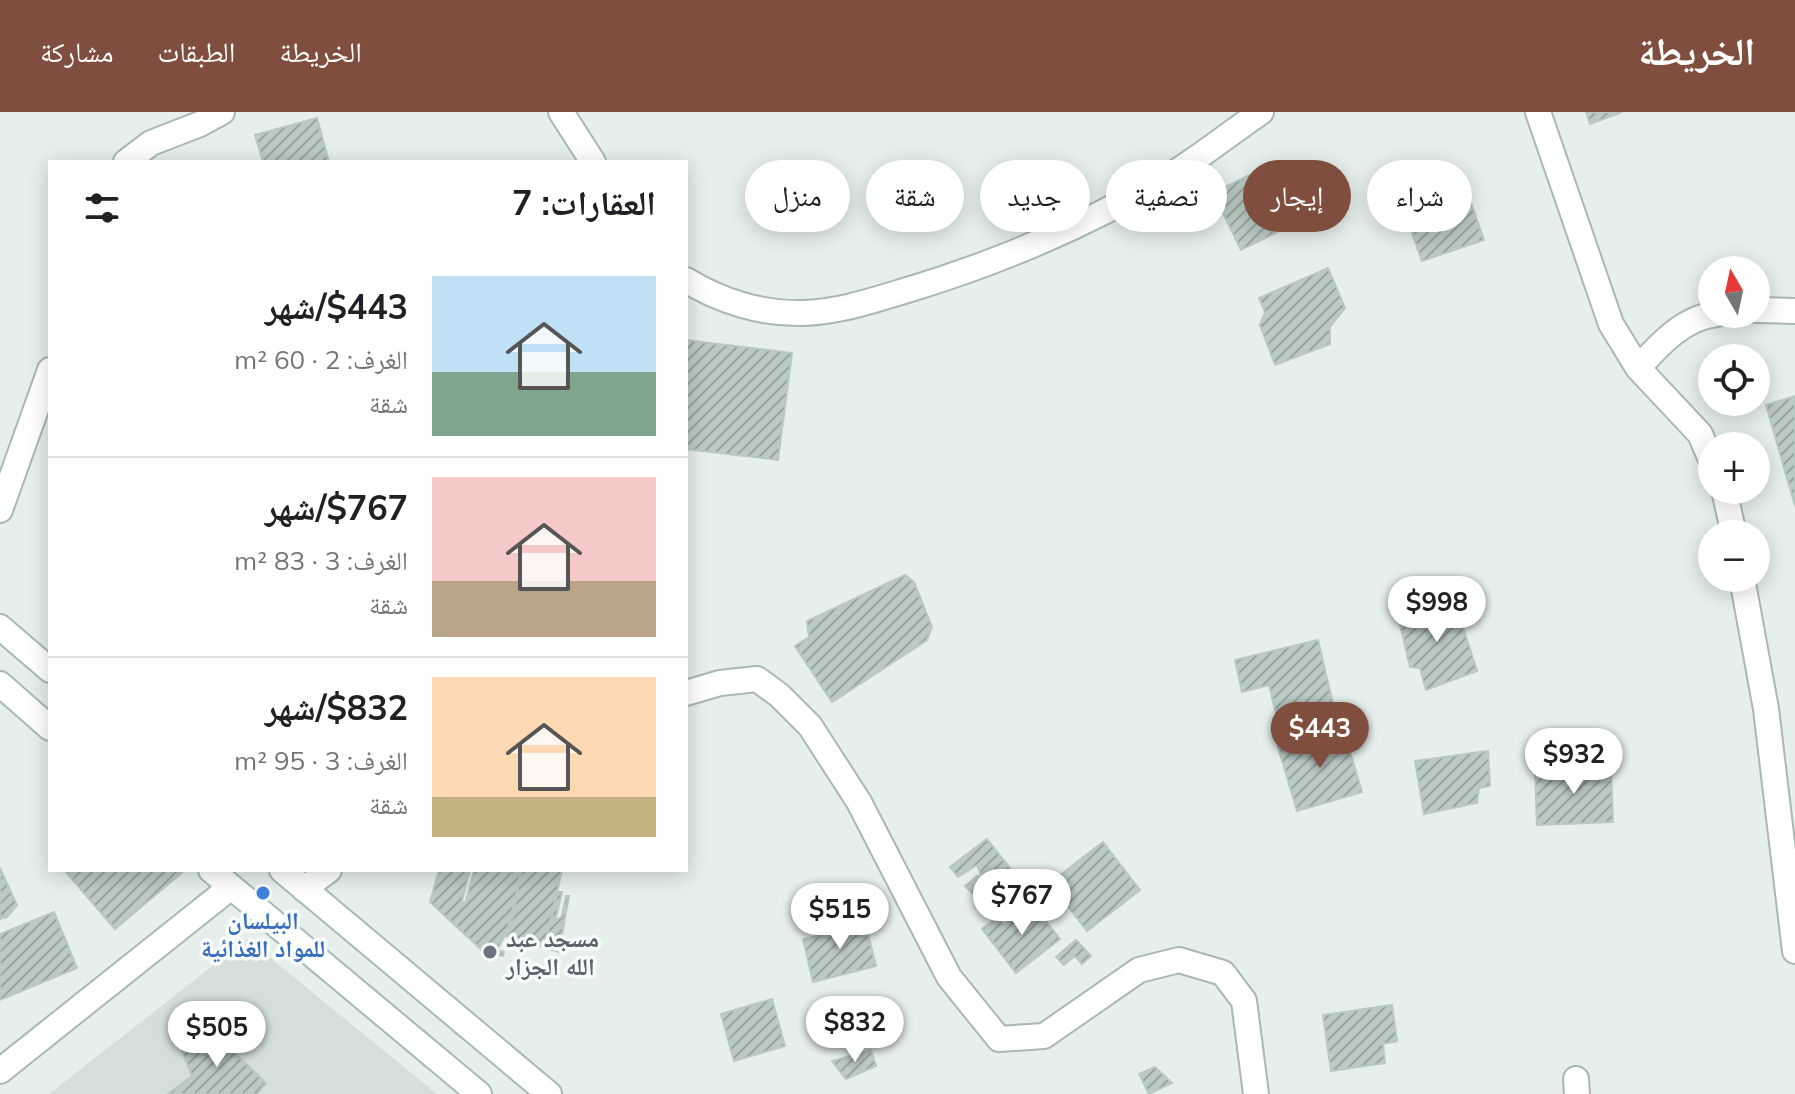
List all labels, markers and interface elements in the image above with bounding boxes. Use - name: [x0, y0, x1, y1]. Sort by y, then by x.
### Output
- text: الخريطة: [1638, 27, 1755, 75]
- text: مشاركة: [40, 34, 114, 69]
- text: الطبقات: [158, 34, 235, 69]
- text: الخريطة: [279, 34, 362, 69]
- chip: منزل: [745, 160, 850, 232]
- chip: شقة: [866, 160, 964, 232]
- chip: جديد: [980, 160, 1090, 232]
- chip: تصفية: [1106, 160, 1227, 232]
- chip: إيجار: [1243, 160, 1351, 232]
- chip: شراء: [1367, 160, 1472, 232]
- text: العقارات: 7: [512, 181, 656, 224]
- icon: filters: [80, 186, 124, 230]
- north arrow: [1698, 256, 1770, 328]
- map controls: [1698, 256, 1770, 592]
- text: $443/شهر: [265, 285, 408, 328]
- icon: home: [496, 308, 592, 404]
- text: الغرف: 2 · 60 m²: [234, 343, 408, 376]
- button: locate: [1698, 344, 1770, 416]
- text: شقة: [369, 387, 408, 420]
- button: +: [1698, 432, 1770, 504]
- text: $767/شهر: [265, 486, 408, 529]
- icon: home: [496, 509, 592, 605]
- button: −: [1698, 520, 1770, 592]
- text: الغرف: 3 · 83 m²: [234, 544, 408, 577]
- pin: $998: [1390, 576, 1484, 644]
- text: $998: [1406, 585, 1468, 618]
- text: شقة: [369, 588, 408, 621]
- text: $832/شهر: [265, 686, 408, 729]
- pin: $443: [1273, 702, 1367, 770]
- icon: home: [496, 709, 592, 805]
- text: $443: [1289, 711, 1351, 744]
- pin: $932: [1527, 728, 1621, 796]
- text: $932: [1543, 737, 1605, 770]
- text: الغرف: 3 · 95 m²: [234, 744, 408, 777]
- text: شقة: [369, 788, 408, 821]
- pin: $767: [975, 869, 1069, 937]
- text: $767: [991, 878, 1053, 911]
- pin: $515: [793, 883, 887, 951]
- marker: البيلسان للمواد الغذائية: [254, 884, 272, 902]
- text: $515: [809, 892, 871, 925]
- place label: البيلسان للمواد الغذائية: [201, 905, 325, 963]
- place label: مسجد عبد الله الجزار: [505, 923, 599, 981]
- marker: مسجد عبد الله الجزار: [481, 943, 499, 961]
- pin: $832: [808, 996, 902, 1064]
- pin: $505: [170, 1001, 264, 1069]
- text: $832: [824, 1005, 886, 1038]
- text: $505: [186, 1010, 248, 1043]

